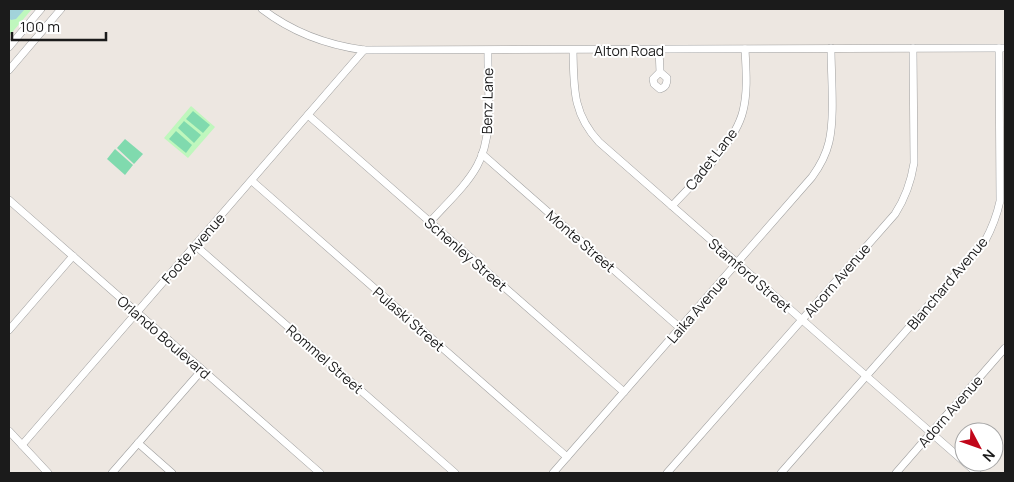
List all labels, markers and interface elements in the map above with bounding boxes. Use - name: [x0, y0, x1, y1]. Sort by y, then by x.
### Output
- scale bar: [12, 10, 106, 42]
- text: 100 m: [20, 16, 60, 37]
- street label: Alton Road: [594, 41, 664, 60]
- street label: Benz Lane: [477, 68, 497, 134]
- street label: Cadet Lane: [681, 124, 741, 194]
- street label: Monte Street: [542, 206, 620, 277]
- street label: Foote Avenue: [157, 209, 229, 287]
- street label: Schenley Street: [421, 213, 512, 295]
- street label: Blanchard Avenue: [903, 233, 991, 333]
- street label: Stamford Street: [705, 234, 796, 317]
- street label: Alcorn Avenue: [800, 239, 874, 321]
- street label: Laika Avenue: [662, 271, 732, 347]
- street label: Pulaski Street: [369, 283, 449, 356]
- street label: Orlando Boulevard: [113, 291, 215, 383]
- street label: Rommel Street: [282, 320, 368, 398]
- street label: Adorn Avenue: [913, 371, 987, 451]
- north arrow: [954, 422, 1004, 472]
- text: N: [979, 446, 1000, 466]

